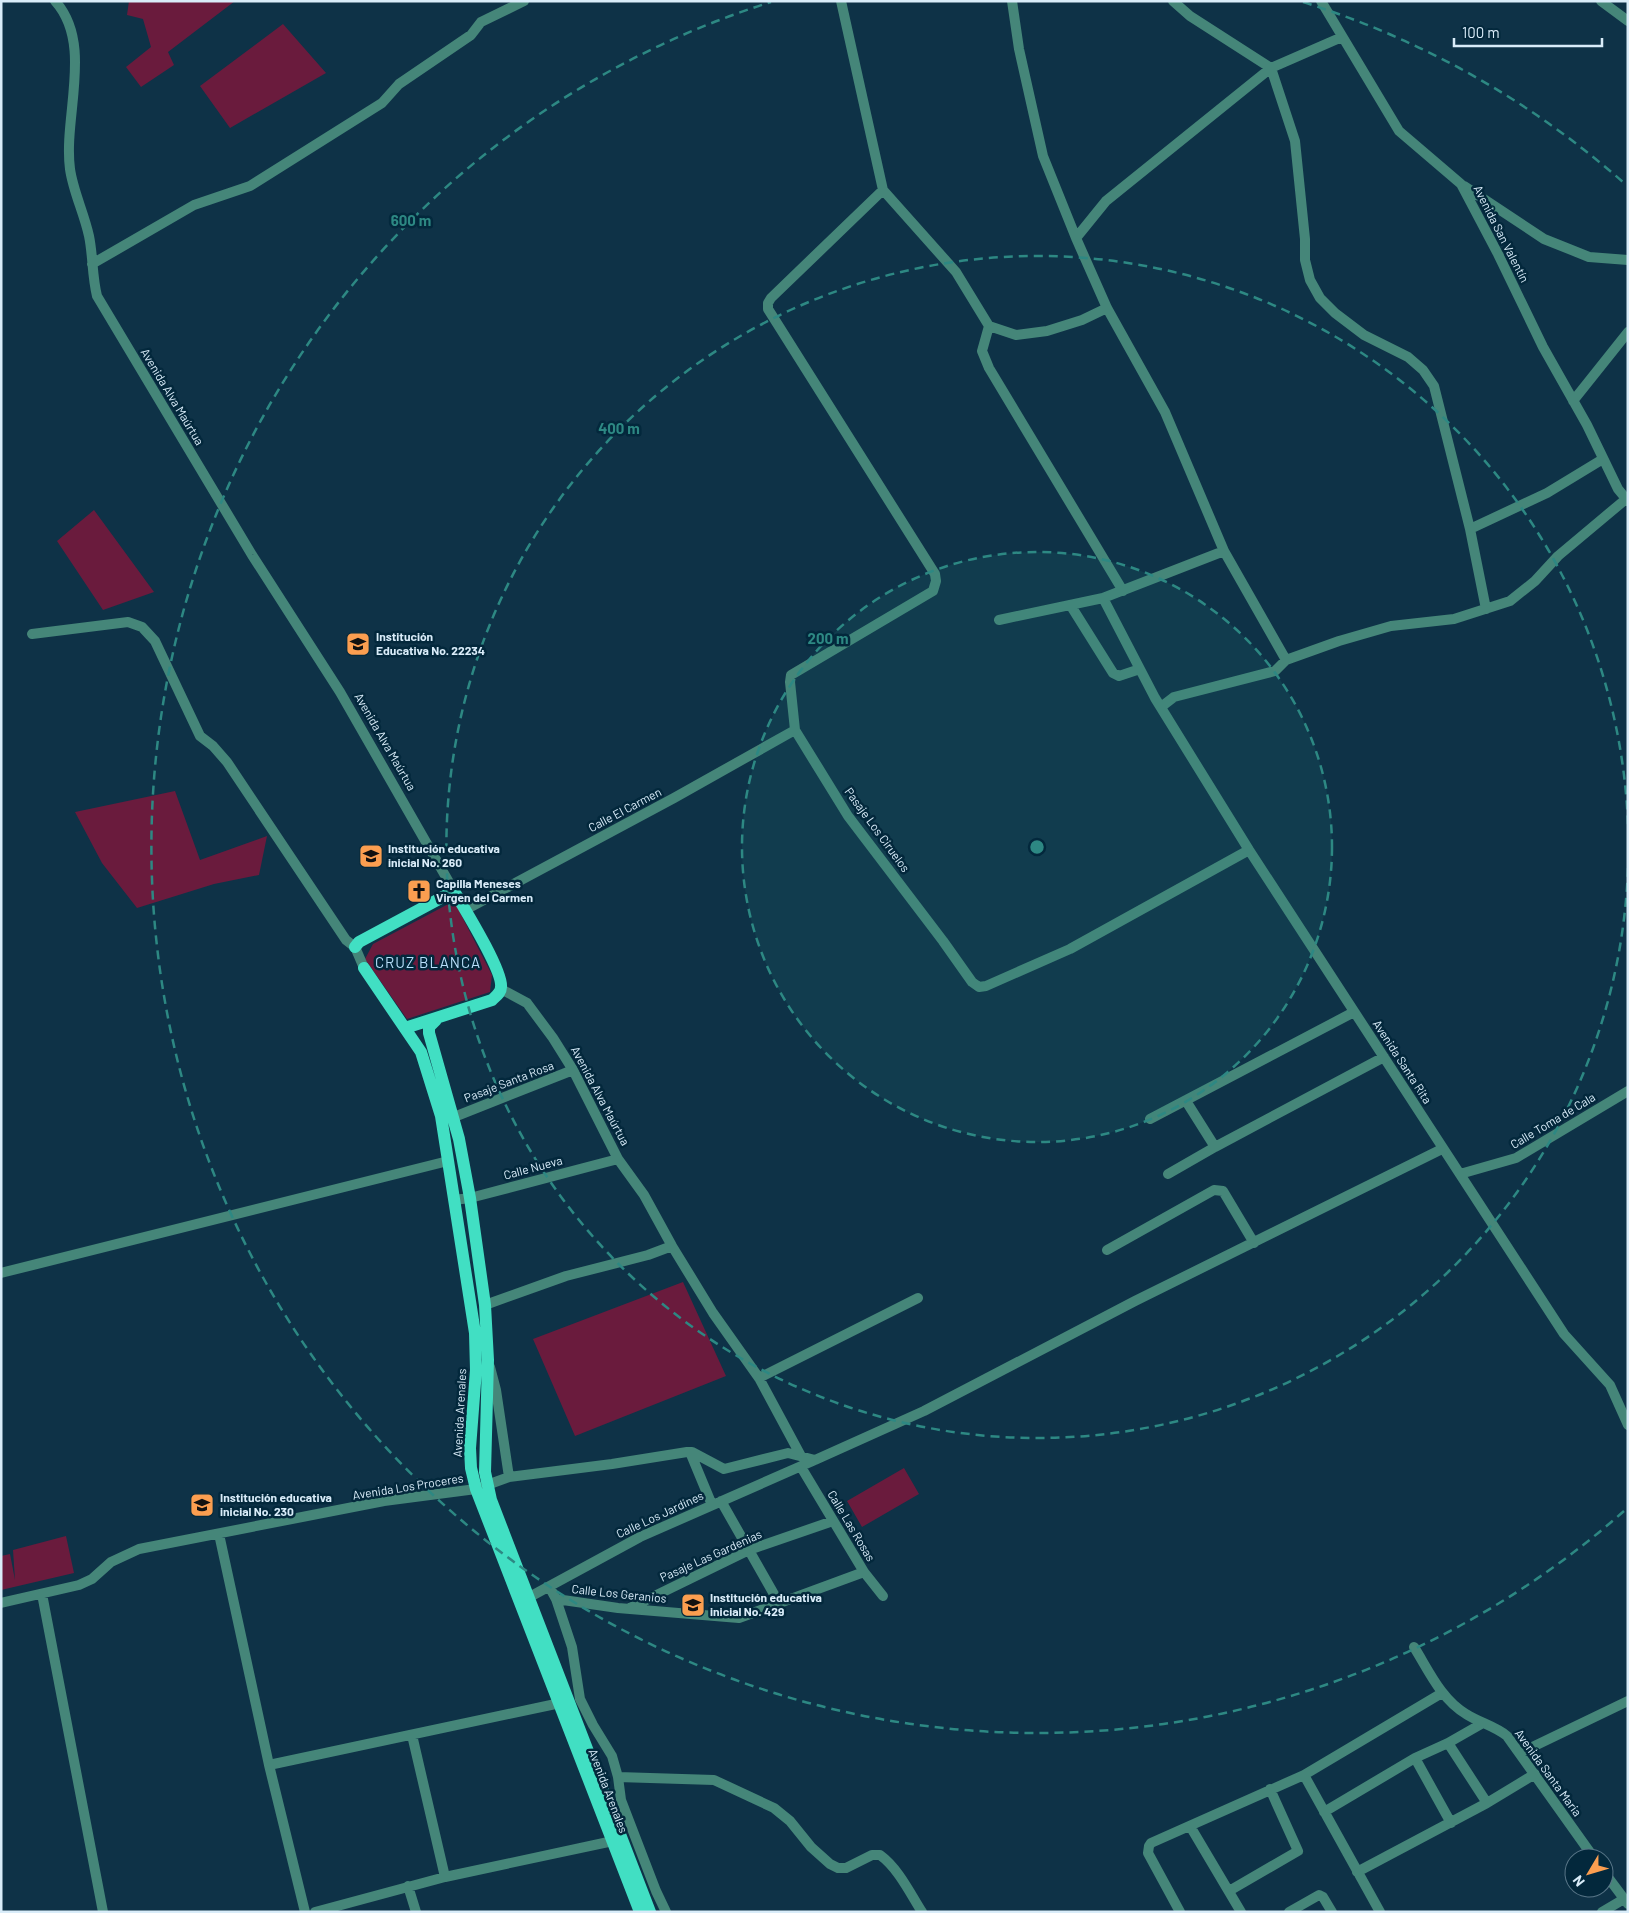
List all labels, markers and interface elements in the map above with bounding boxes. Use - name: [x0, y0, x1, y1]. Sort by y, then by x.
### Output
- scale bar: [1454, 15, 1602, 47]
- text: 100 m: [1462, 23, 1500, 41]
- street label: Avenida San Valentín: [1471, 183, 1532, 284]
- text: 600 m: [391, 211, 431, 229]
- street label: Avenida Alva Maúrtua: [138, 346, 207, 447]
- text: 400 m: [598, 419, 640, 437]
- place label: Institución Educativa No. 22234: [376, 629, 485, 657]
- text: 200 m: [807, 629, 849, 647]
- school or university icon: Institución Educativa No. 22234: [345, 631, 371, 657]
- street label: Avenida Alva Maúrtua: [352, 690, 419, 793]
- street label: Calle El Carmen: [586, 784, 663, 834]
- street label: Pasaje Los Ciruelos: [842, 784, 913, 875]
- centre of rings: [1028, 838, 1046, 856]
- place label: Institución educativa inicial No. 260: [388, 841, 500, 869]
- school or university icon: Institución educativa inicial No. 260: [358, 843, 384, 869]
- place label: Capilla Meneses Virgen del Carmen: [436, 876, 533, 904]
- church icon: Capilla Meneses Virgen del Carmen: [406, 878, 432, 904]
- district label: CRUZ BLANCA: [375, 953, 481, 971]
- street label: Avenida Santa Rita: [1371, 1017, 1435, 1106]
- street label: Avenida Alva Maúrtua: [569, 1044, 633, 1147]
- street label: Pasaje Santa Rosa: [462, 1057, 556, 1105]
- street label: Calle Toma de Cala: [1508, 1089, 1597, 1151]
- street label: Calle Nueva: [502, 1152, 564, 1182]
- street label: Avenida Arenales: [450, 1368, 468, 1458]
- street label: Avenida Los Proceres: [351, 1470, 464, 1502]
- street label: Calle Las Rosas: [825, 1487, 879, 1564]
- street label: Calle Los Jardines: [614, 1488, 706, 1540]
- place label: Institución educativa inicial No. 230: [220, 1490, 332, 1518]
- school or university icon: Institución educativa inicial No. 230: [189, 1492, 215, 1518]
- street label: Pasaje Las Gardenias: [657, 1526, 764, 1584]
- street label: Calle Los Geranios: [571, 1581, 667, 1605]
- place label: Institución educativa inicial No. 429: [710, 1590, 822, 1618]
- school or university icon: Institución educativa inicial No. 429: [680, 1592, 706, 1618]
- street label: Avenida Santa Maria: [1513, 1726, 1585, 1819]
- street label: Avenida Arenales: [586, 1747, 631, 1835]
- north arrow: [1564, 1848, 1614, 1898]
- text: N: [1569, 1872, 1588, 1890]

